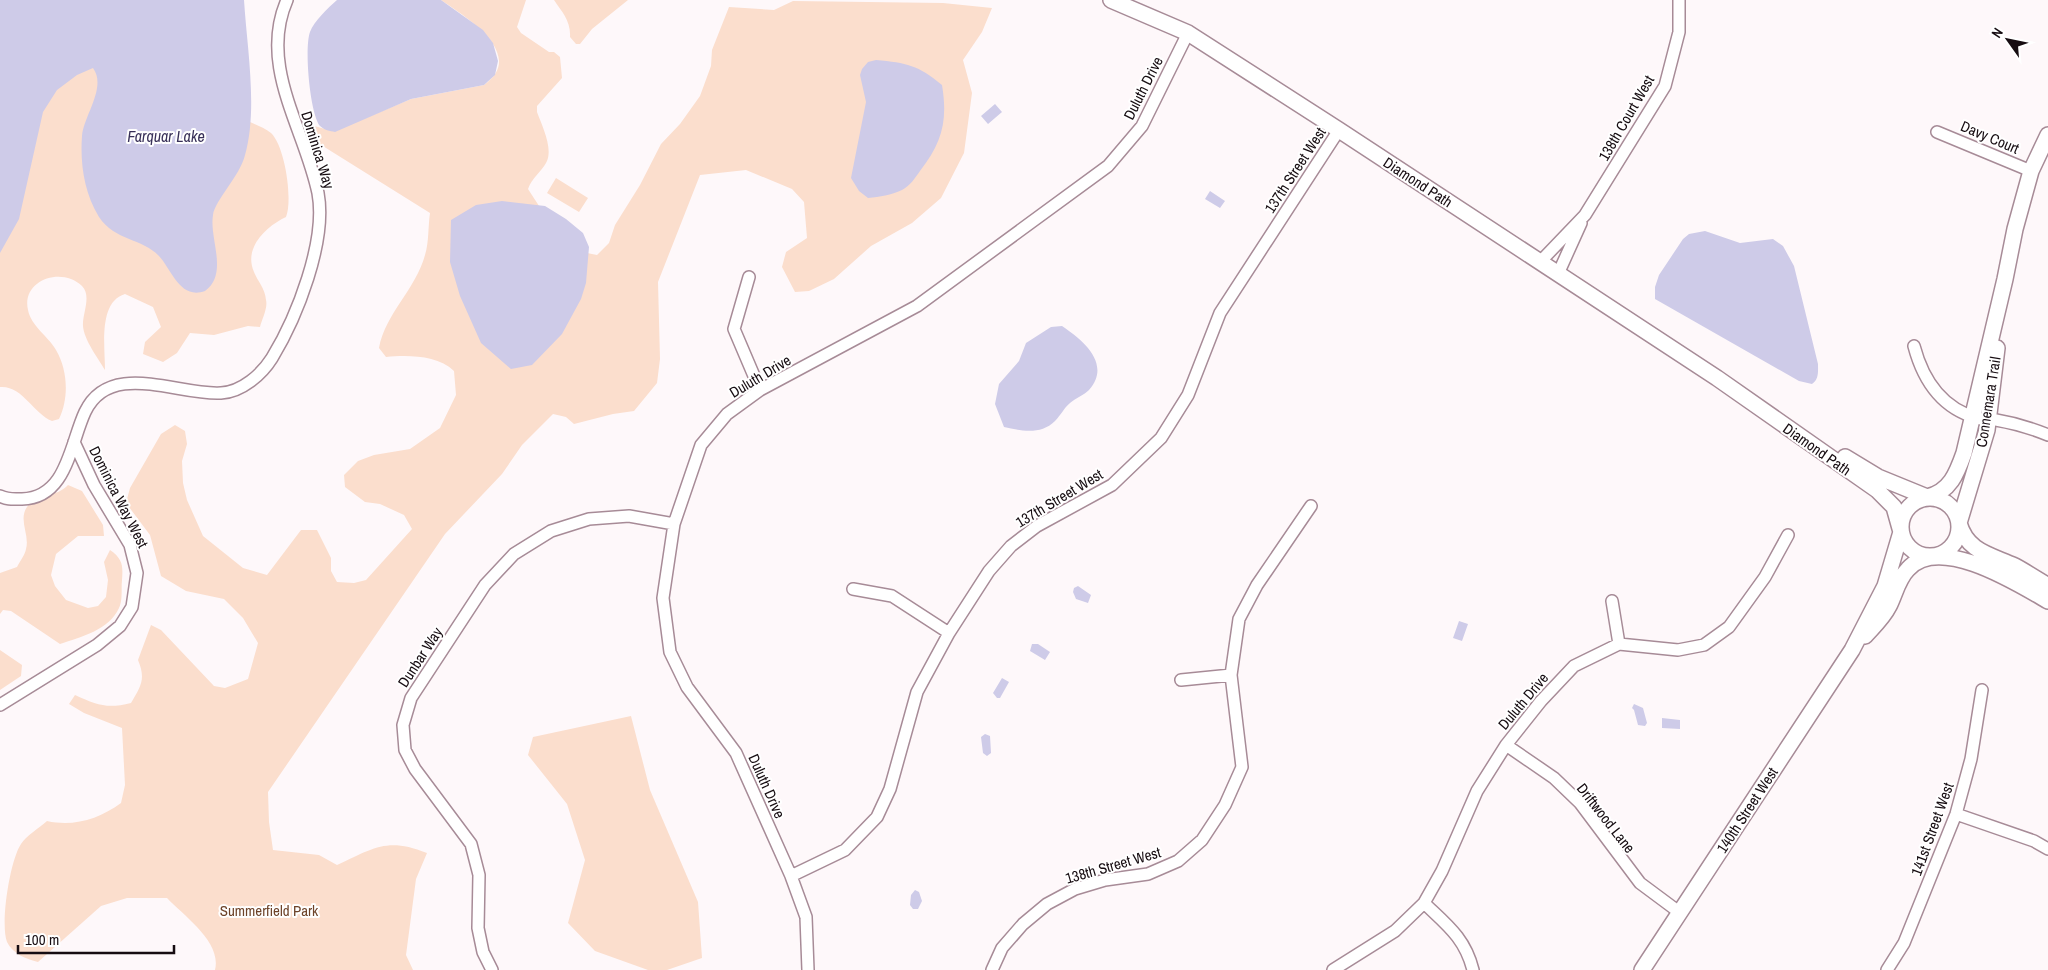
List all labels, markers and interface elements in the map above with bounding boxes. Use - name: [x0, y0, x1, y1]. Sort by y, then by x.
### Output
- north arrow: [1983, 15, 2033, 65]
- text: N: [1987, 25, 2007, 41]
- street label: Duluth Drive: [1118, 53, 1168, 123]
- street label: 138th Court West: [1593, 71, 1659, 165]
- street label: Dominica Way: [296, 109, 340, 192]
- street label: Davy Court: [1958, 115, 2023, 159]
- street label: 137th Street West: [1259, 123, 1331, 217]
- water label: Farquar Lake: [127, 125, 205, 147]
- street label: Diamond Path: [1379, 152, 1457, 212]
- street label: Duluth Drive: [725, 349, 795, 403]
- street label: Connemara Trail: [1970, 355, 2006, 449]
- street label: Diamond Path: [1779, 418, 1855, 480]
- street label: Dominica Way West: [84, 443, 154, 552]
- street label: 137th Street West: [1011, 463, 1107, 532]
- street label: Dunbar Way: [393, 622, 448, 691]
- street label: Duluth Drive: [1493, 668, 1553, 734]
- street label: Duluth Drive: [744, 751, 791, 822]
- street label: 140th Street West: [1711, 763, 1783, 857]
- street label: Driftwood Lane: [1572, 779, 1640, 857]
- street label: 141st Street West: [1905, 779, 1959, 878]
- street label: 138th Street West: [1063, 841, 1164, 889]
- park label: Summerfield Park: [220, 900, 319, 921]
- scale bar: [18, 922, 174, 954]
- text: 100 m: [25, 929, 59, 950]

